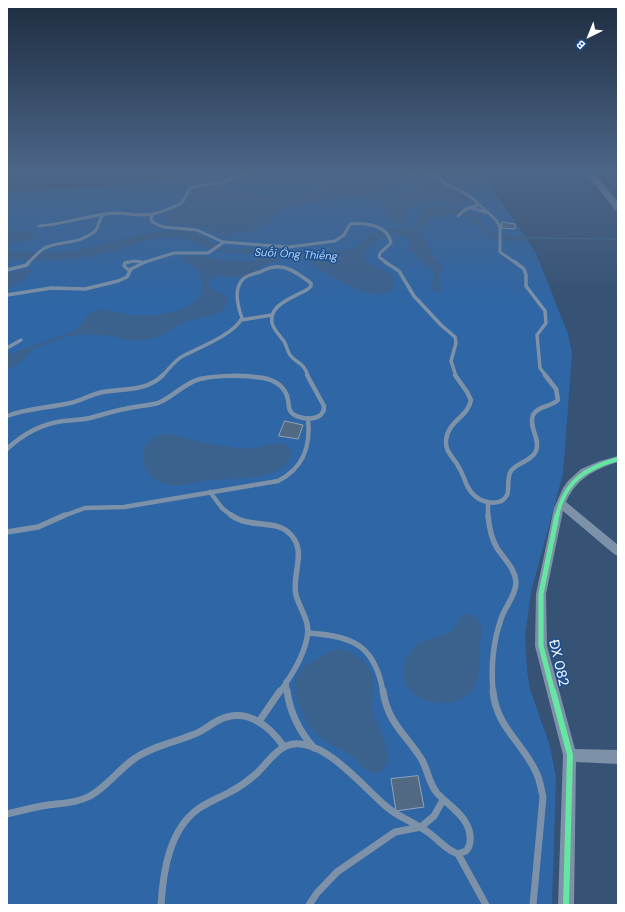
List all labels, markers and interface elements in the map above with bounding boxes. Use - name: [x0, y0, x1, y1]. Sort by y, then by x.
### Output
- north arrow: [569, 16, 609, 56]
- text: B: [573, 37, 588, 52]
- water label: Suối Ông Thiềng: [254, 246, 338, 264]
- street label: ĐX 082: [544, 638, 572, 688]

